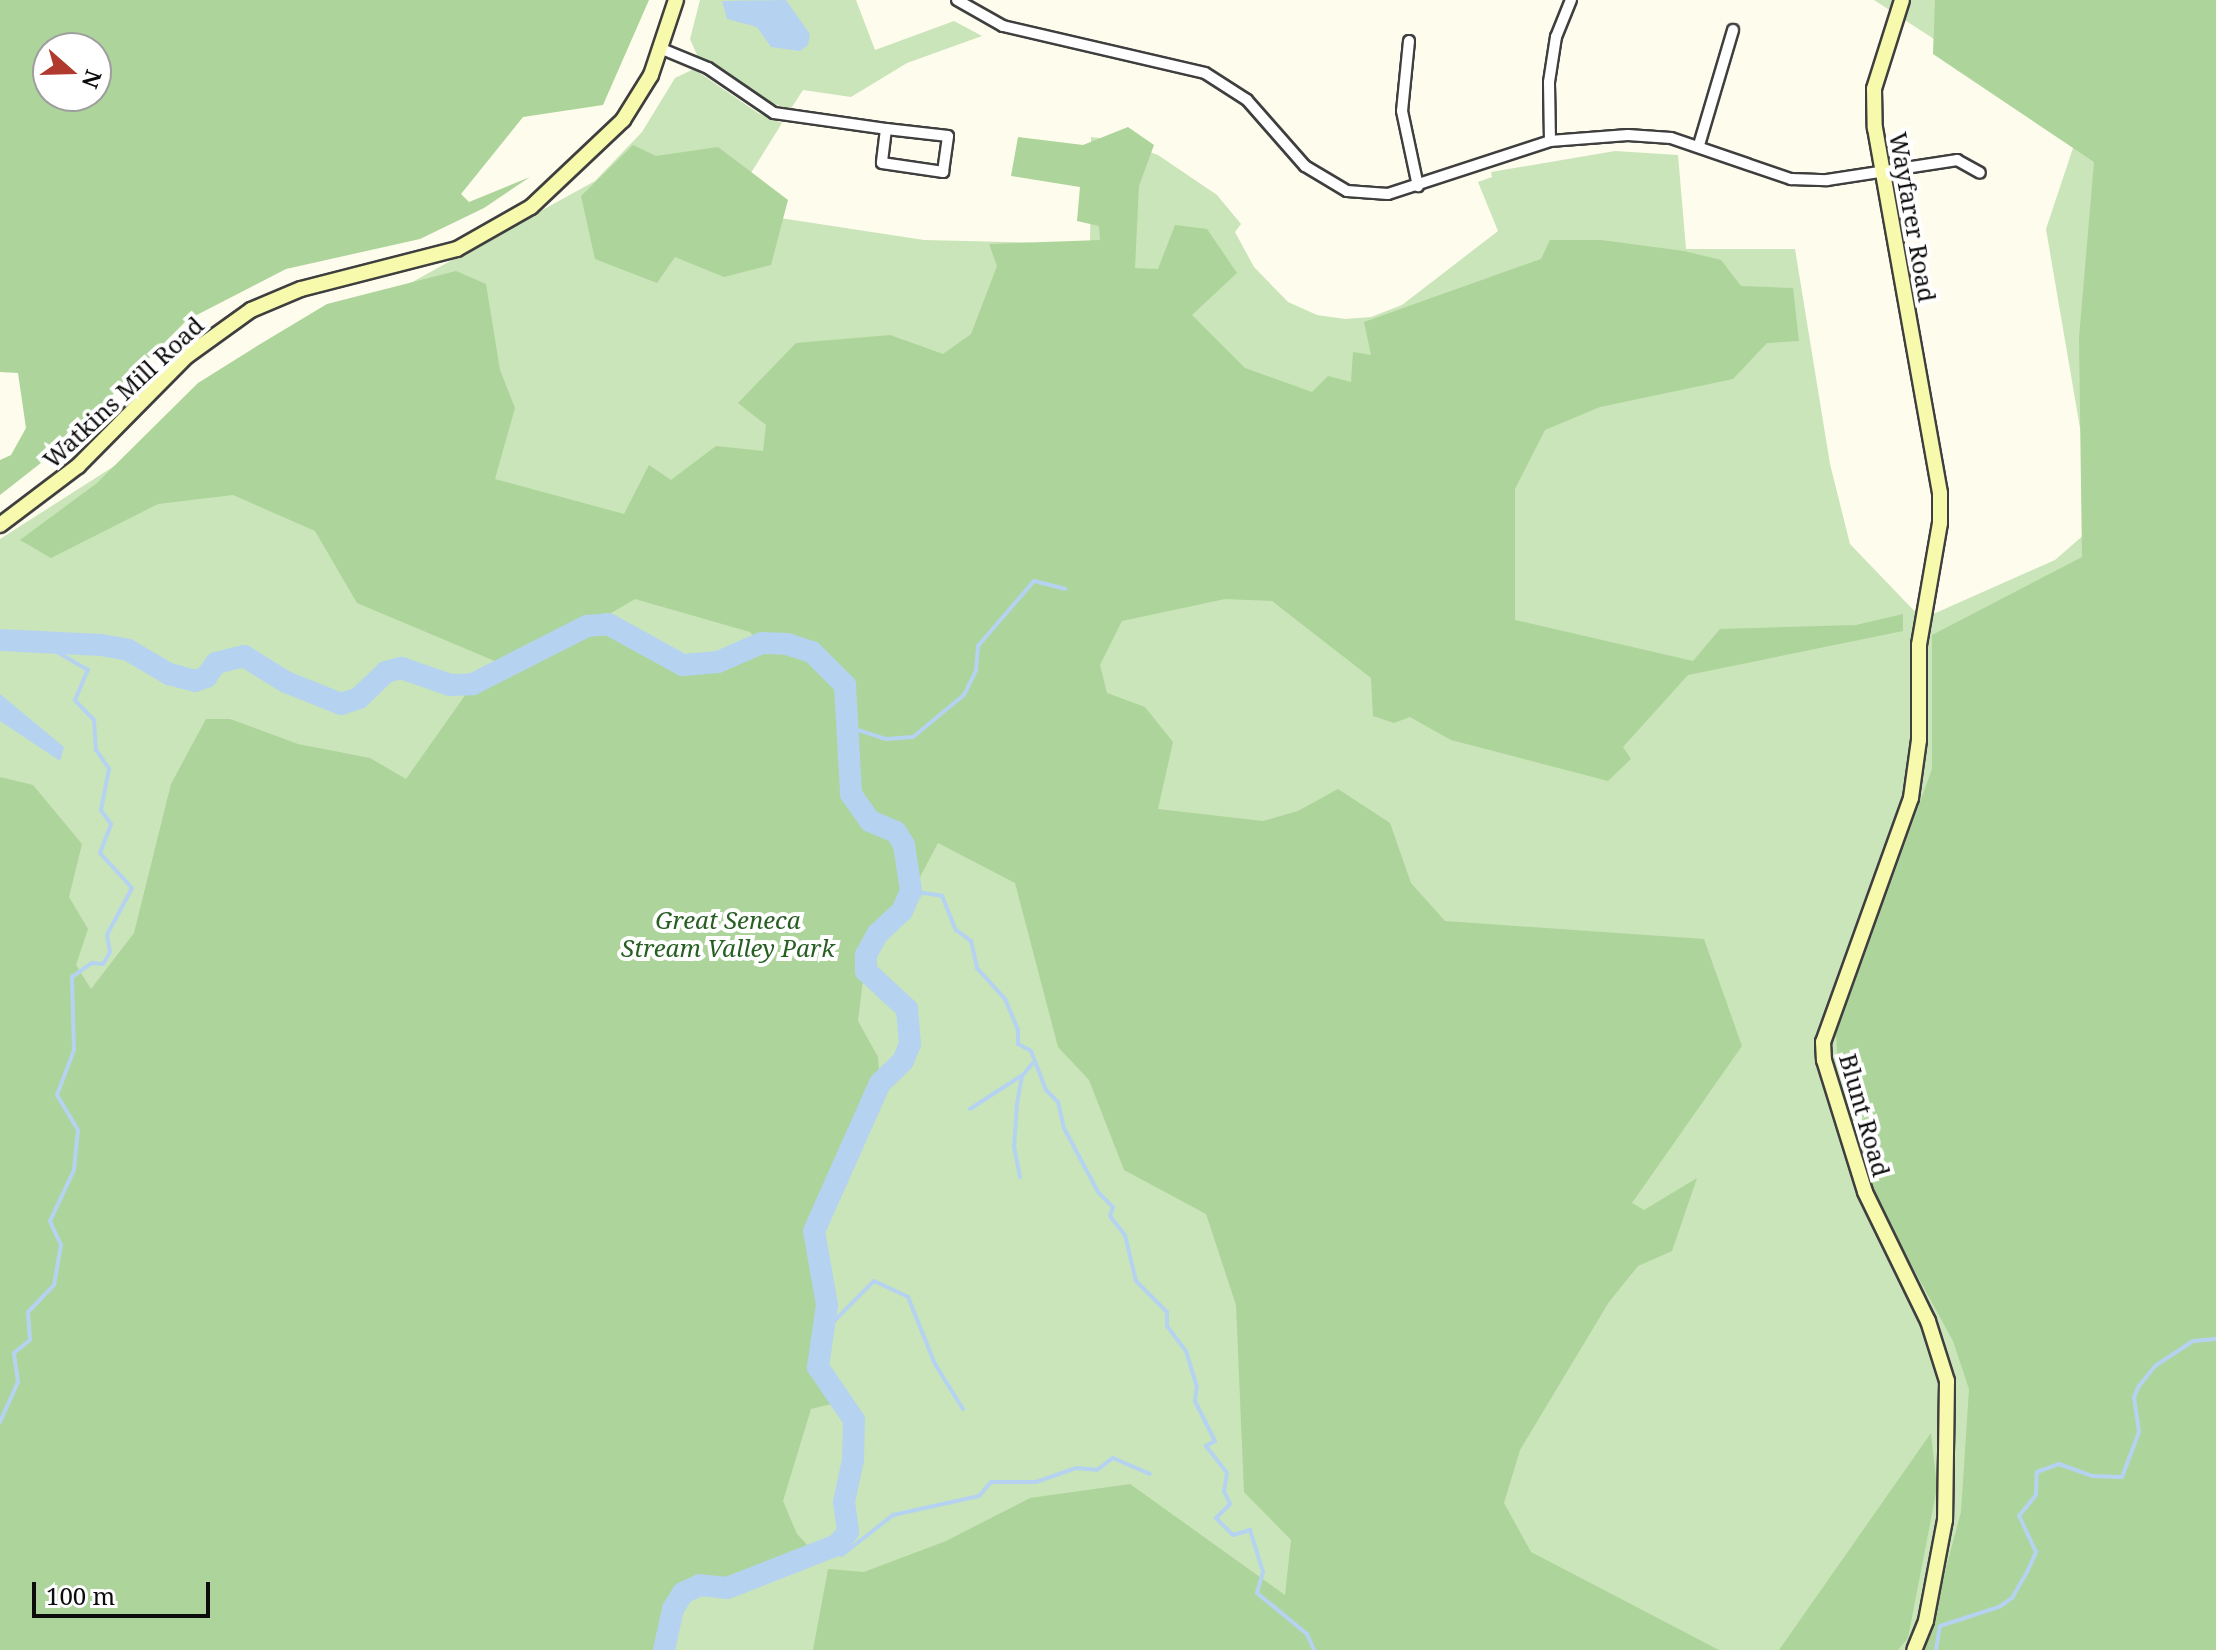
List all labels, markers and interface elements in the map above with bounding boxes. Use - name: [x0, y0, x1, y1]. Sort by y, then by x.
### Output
- north arrow: [32, 32, 112, 112]
- text: N: [76, 66, 110, 93]
- street label: Wayfarer Road: [1884, 130, 1942, 304]
- street label: Watkins Mill Road: [37, 310, 209, 474]
- park label: Great Seneca Stream Valley Park: [621, 906, 835, 962]
- street label: Blunt Road: [1834, 1050, 1896, 1180]
- scale bar: [36, 1566, 214, 1616]
- text: 100 m: [46, 1579, 115, 1612]

